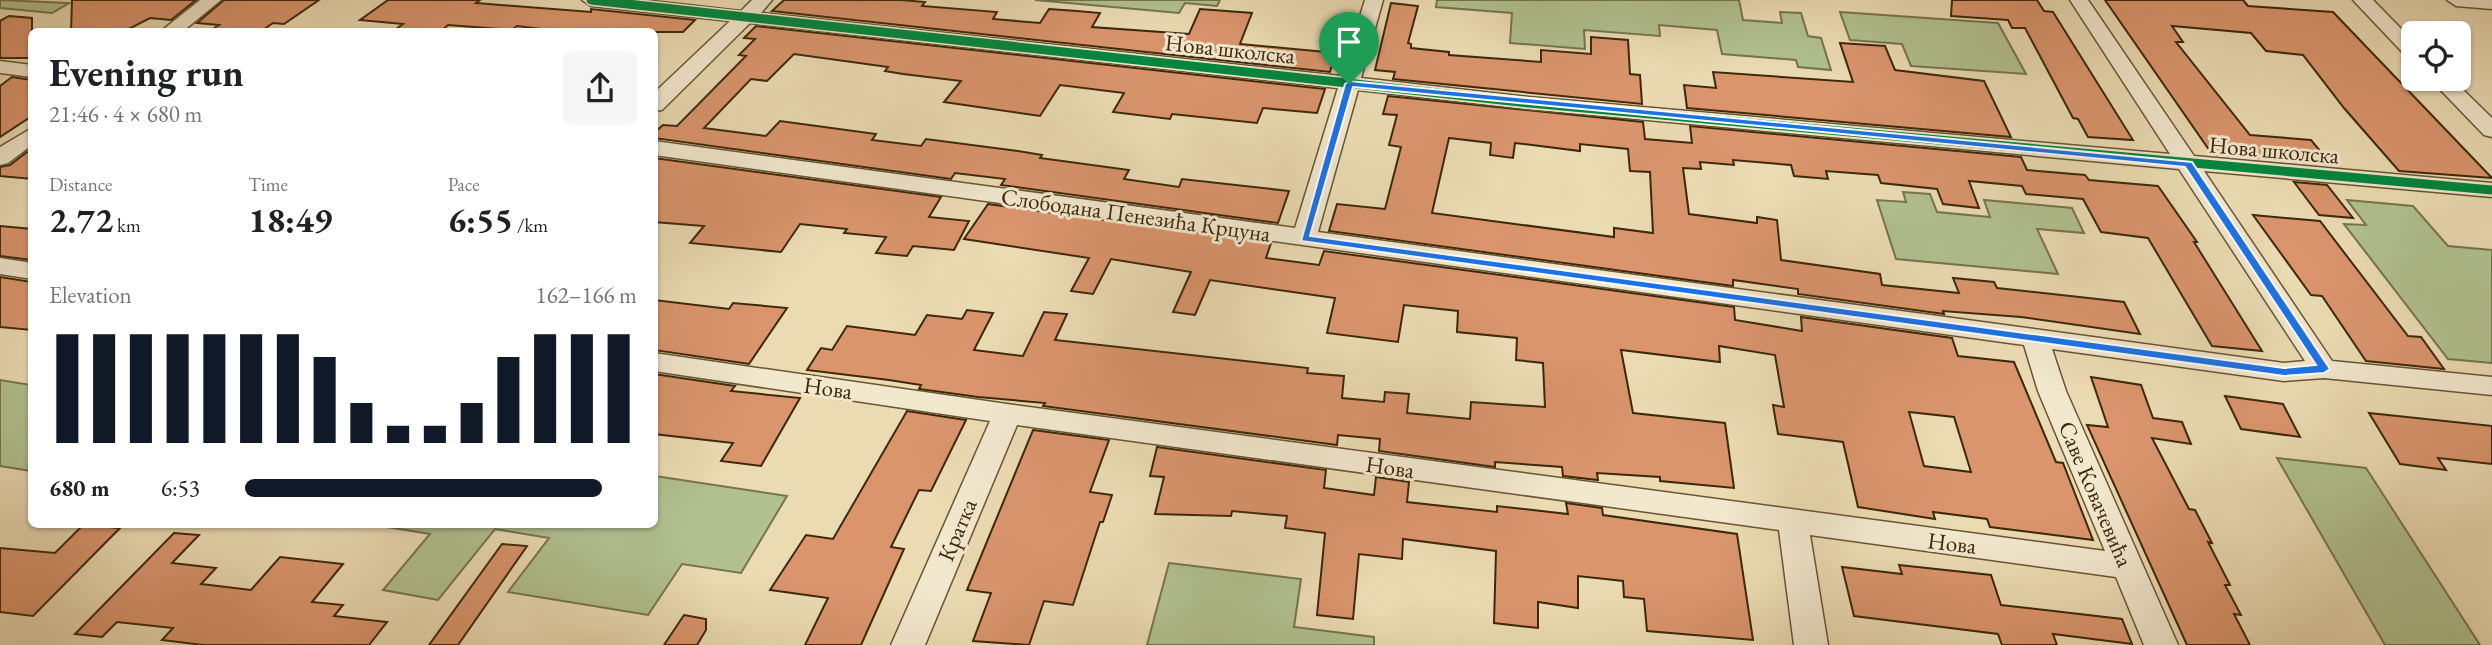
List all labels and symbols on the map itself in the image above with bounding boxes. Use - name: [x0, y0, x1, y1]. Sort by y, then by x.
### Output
- pin: [1319, 12.0, 1379, 84]
- street label: Нова школска: [1163, 27, 1297, 71]
- street label: Нова школска: [2208, 129, 2341, 171]
- street label: Слободана Пенезића Крцуна: [999, 181, 1273, 249]
- street label: Нова: [802, 370, 855, 406]
- street label: Саве Ковачевића: [2052, 416, 2141, 572]
- street label: Нова: [1364, 449, 1417, 485]
- street label: Кратка: [930, 493, 984, 566]
- street label: Нова: [1926, 525, 1979, 561]

